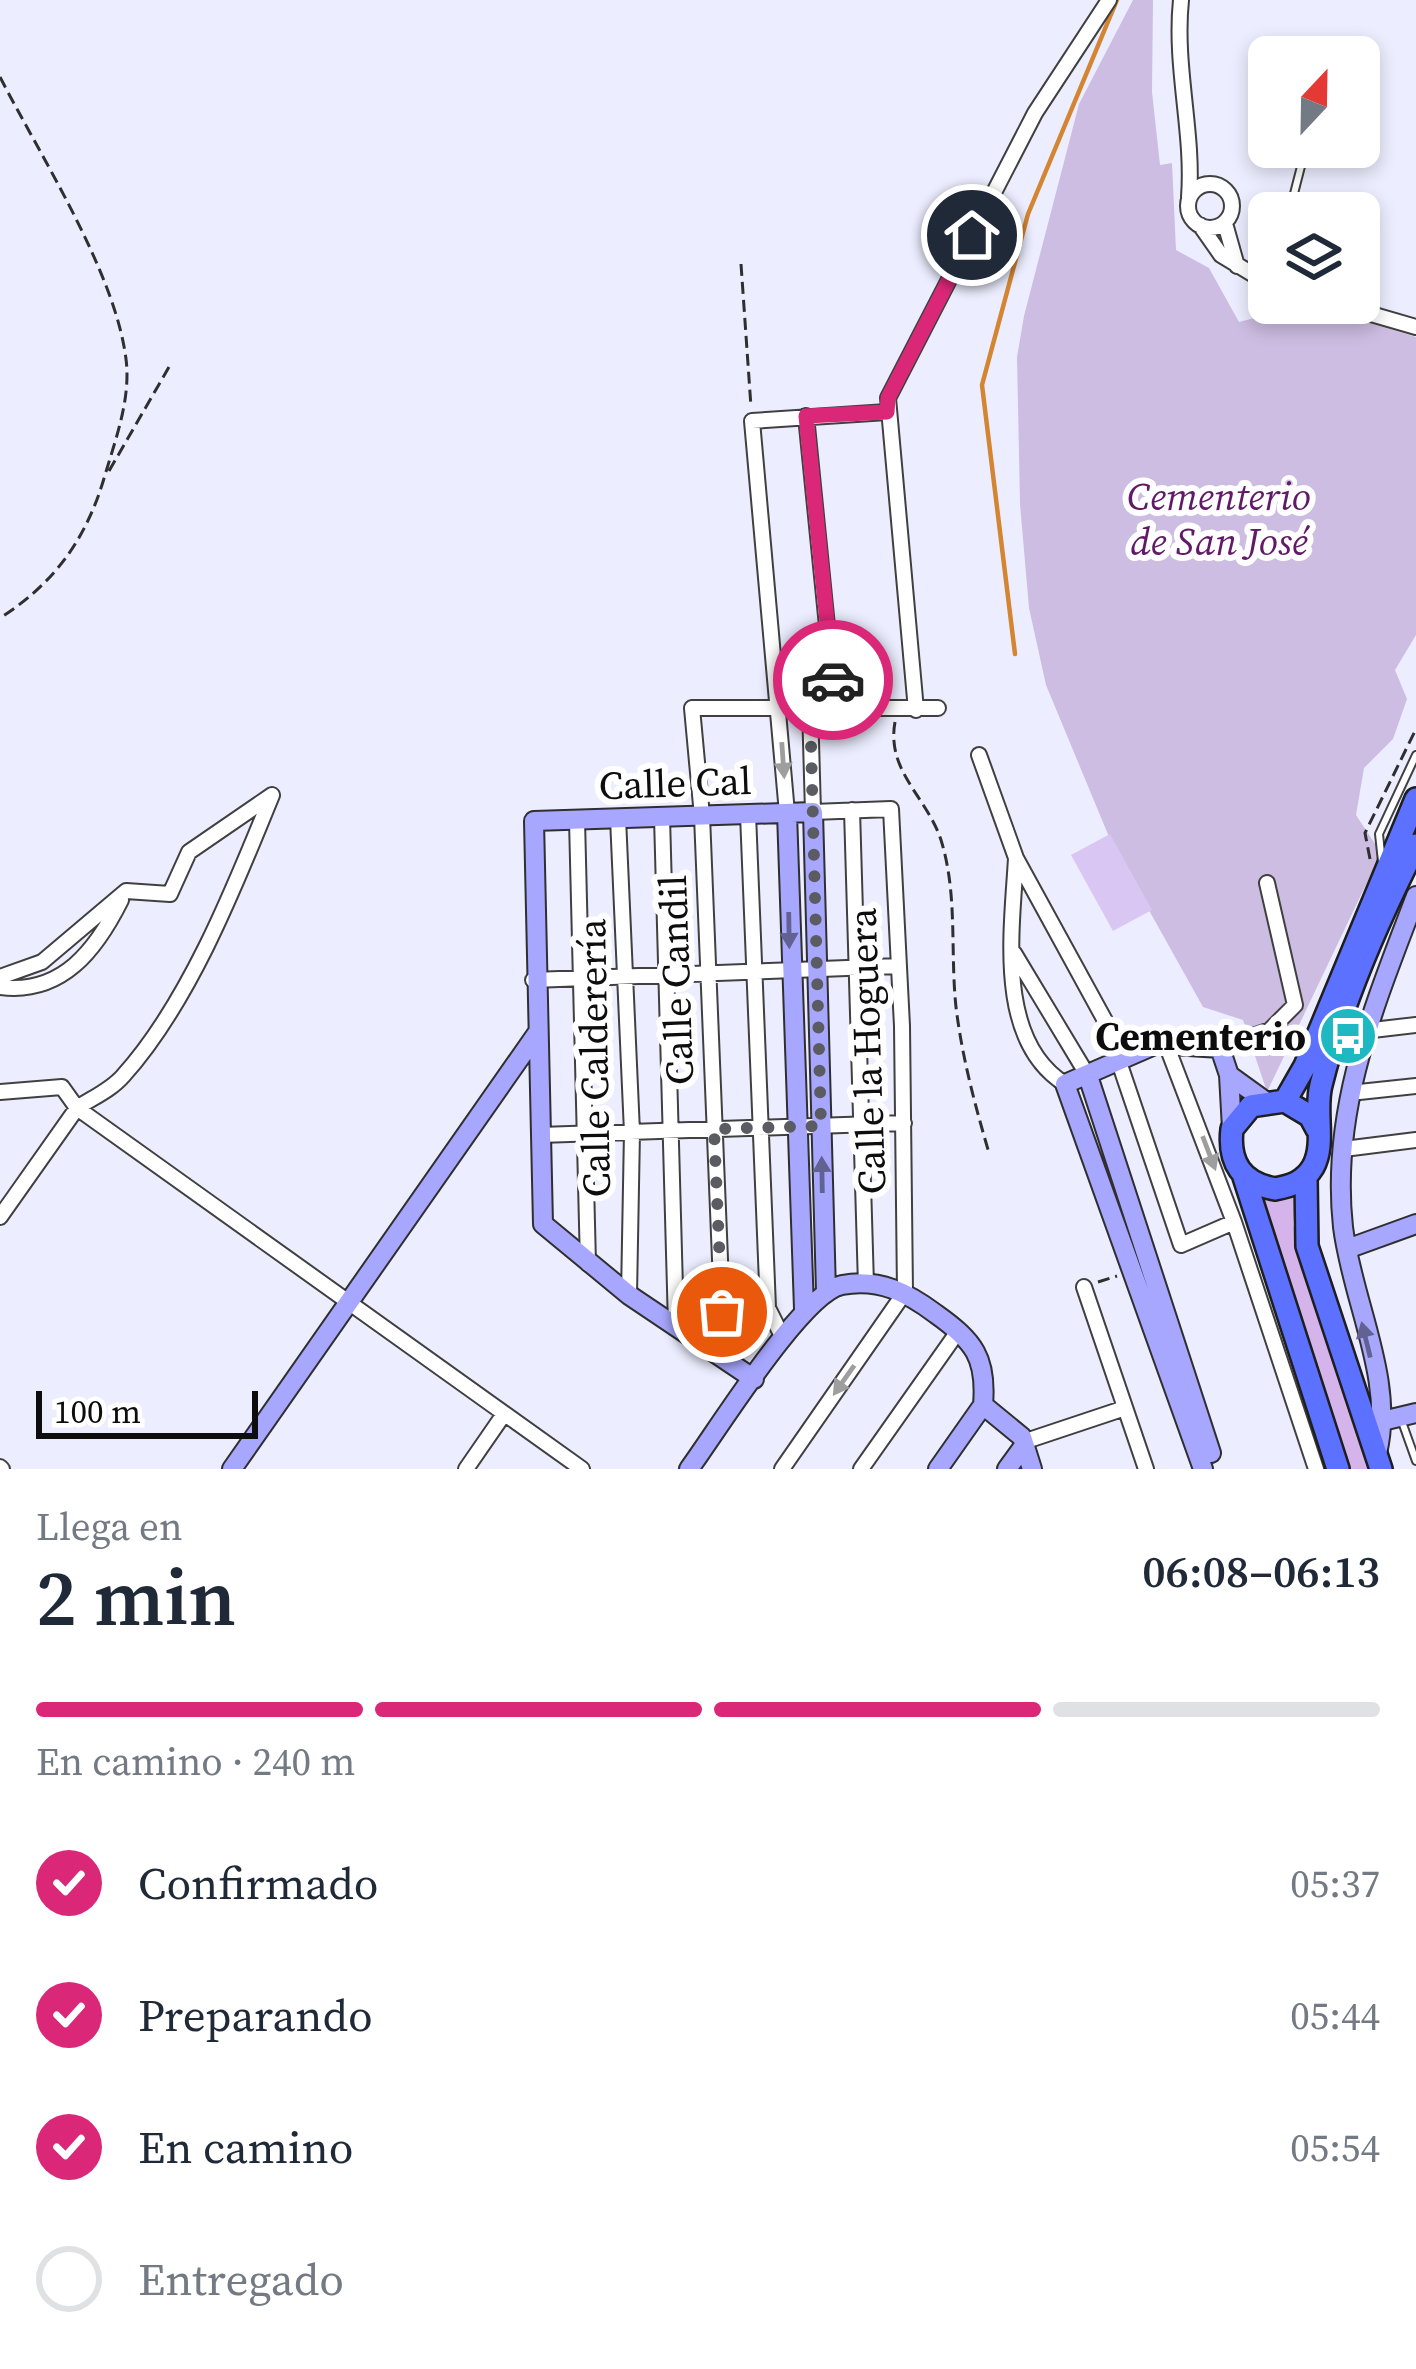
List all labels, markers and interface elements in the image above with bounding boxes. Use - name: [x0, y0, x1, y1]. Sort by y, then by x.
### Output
- north arrow: [1248, 36, 1380, 168]
- map controls: [1248, 36, 1380, 324]
- pin: [921, 184, 1023, 286]
- button: layers: [1248, 192, 1380, 324]
- icon: home: [939, 202, 1005, 268]
- park label: Cementerio de San José: [1127, 470, 1311, 568]
- courier: [773, 620, 893, 740]
- icon: car: [800, 647, 866, 713]
- one-way arrow: [774, 742, 793, 779]
- street label: Calle Cal: [598, 754, 752, 812]
- street label: Calle Candil: [646, 874, 706, 1086]
- street label: Calle la Hoguera: [836, 907, 898, 1195]
- one-way arrow: [779, 912, 799, 950]
- street label: Calle Calderería: [565, 918, 623, 1198]
- bus stop icon: Cementerio: [1317, 1005, 1379, 1067]
- place label: Cementerio: [1095, 1010, 1306, 1063]
- one-way arrow: [1200, 1135, 1219, 1171]
- one-way arrow: [813, 1155, 832, 1193]
- pin: [671, 1261, 773, 1363]
- icon: bag: [689, 1279, 755, 1345]
- one-way arrow: [1356, 1321, 1375, 1358]
- one-way arrow: [833, 1364, 856, 1397]
- scale bar: [36, 1385, 258, 1438]
- text: 100 m: [54, 1389, 141, 1434]
- text: Llega en: [36, 1500, 183, 1553]
- text: 06:08–06:13: [1142, 1540, 1380, 1602]
- text: 2 min: [36, 1544, 236, 1651]
- text: En camino · 240 m: [36, 1735, 355, 1788]
- icon: check: [36, 1850, 102, 1916]
- text: Confirmado: [138, 1852, 378, 1914]
- text: 05:37: [1290, 1857, 1380, 1910]
- icon: check: [36, 1982, 102, 2048]
- text: Preparando: [138, 1984, 373, 2046]
- text: 05:44: [1290, 1989, 1380, 2042]
- icon: check: [36, 2114, 102, 2180]
- text: En camino: [138, 2116, 353, 2178]
- text: 05:54: [1290, 2121, 1380, 2174]
- text: Entregado: [138, 2248, 344, 2310]

